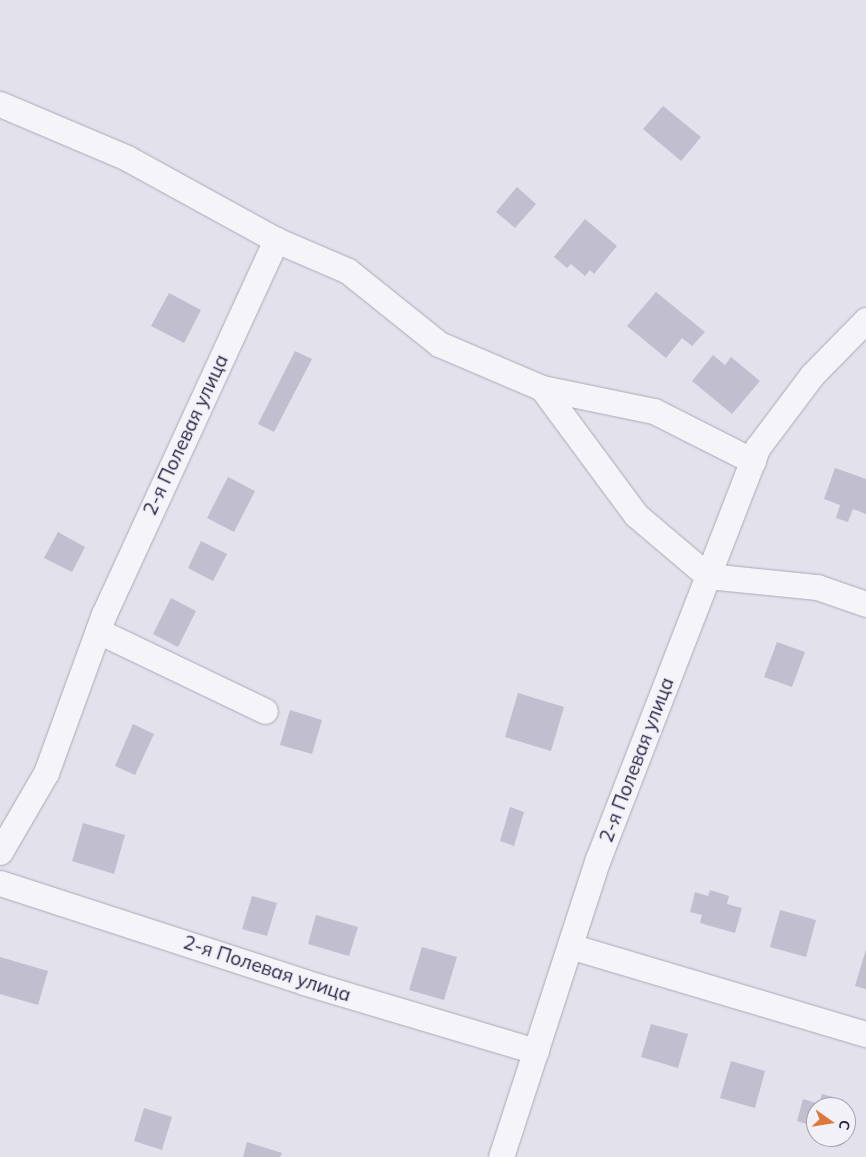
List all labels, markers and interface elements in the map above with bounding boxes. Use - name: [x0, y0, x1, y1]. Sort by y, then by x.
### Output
- street label: 2-я Полевая улица: [139, 351, 233, 519]
- street label: 2-я Полевая улица: [595, 674, 679, 846]
- street label: 2-я Полевая улица: [180, 931, 354, 1007]
- north arrow: [806, 1097, 856, 1147]
- text: С: [835, 1118, 854, 1132]

